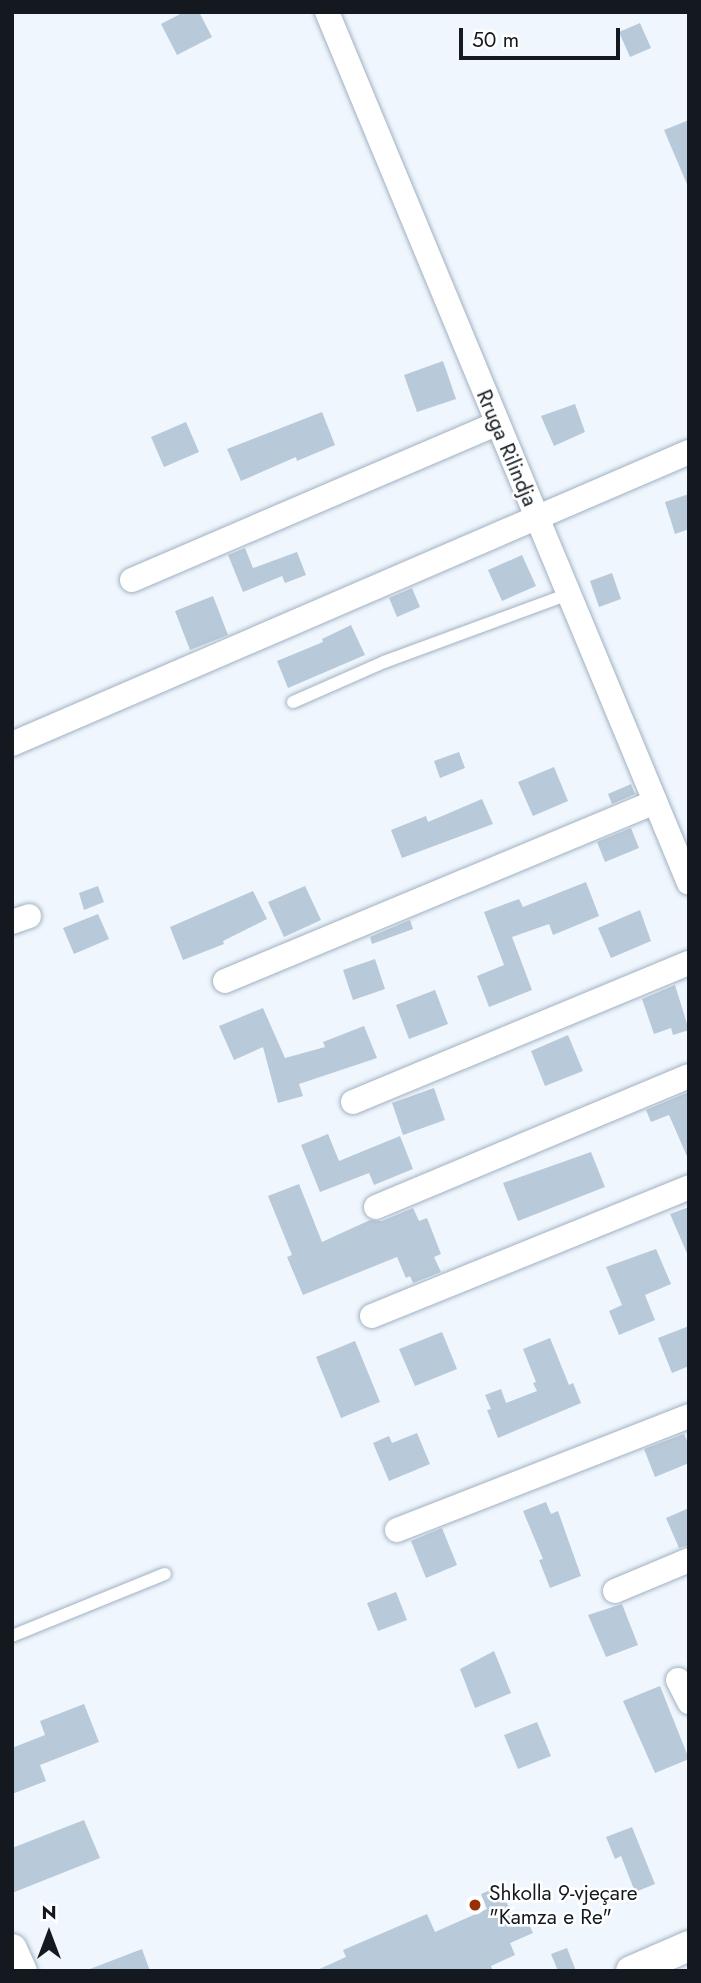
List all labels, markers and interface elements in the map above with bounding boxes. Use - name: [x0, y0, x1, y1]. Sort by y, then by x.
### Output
- scale bar: [463, 14, 624, 58]
- text: 50 m: [472, 25, 519, 55]
- street label: Rruga Rilindja: [471, 386, 543, 510]
- place label: Shkolla 9-vjeçare "Kamza e Re": [489, 1880, 638, 1930]
- marker: Shkolla 9-vjeçare "Kamza e Re": [467, 1897, 483, 1913]
- north arrow: [14, 1899, 84, 1969]
- text: N: [41, 1899, 57, 1926]

